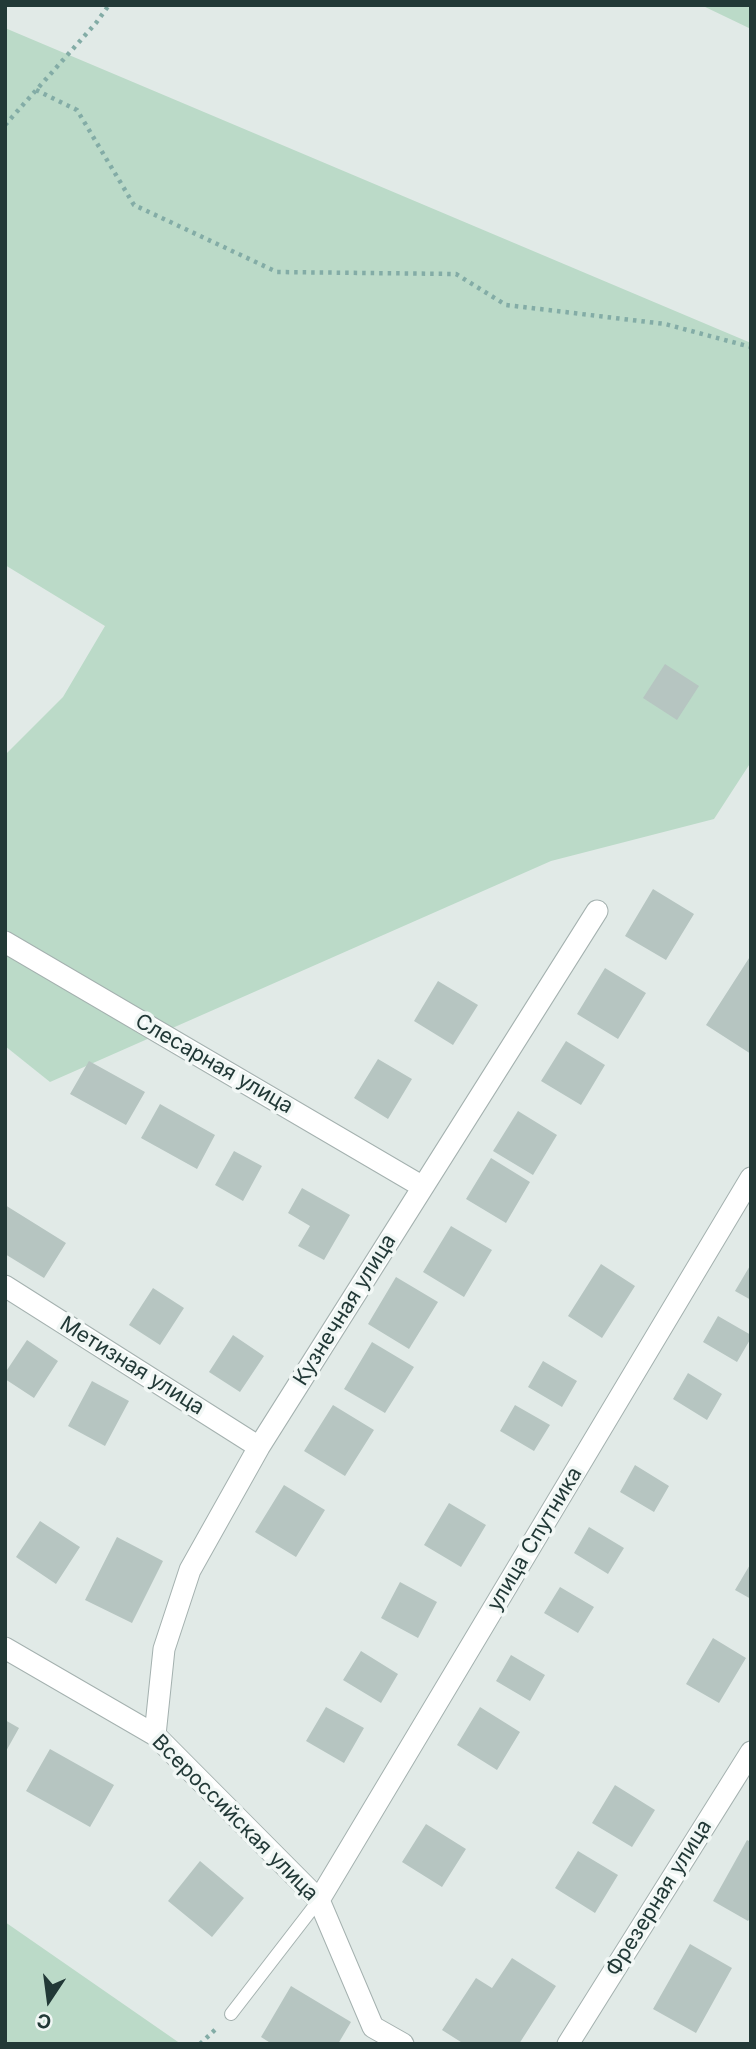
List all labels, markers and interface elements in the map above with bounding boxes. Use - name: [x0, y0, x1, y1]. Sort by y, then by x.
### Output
- street label: Слесарная улица: [131, 1009, 297, 1119]
- street label: Кузнечная улица: [288, 1230, 402, 1390]
- street label: Метизная улица: [55, 1311, 209, 1421]
- street label: улица Спутника: [482, 1463, 588, 1615]
- street label: Всероссийская улица: [147, 1730, 323, 1906]
- street label: Фрезерная улица: [601, 1815, 717, 1981]
- north arrow: [14, 1965, 84, 2035]
- text: С: [35, 2008, 54, 2034]

